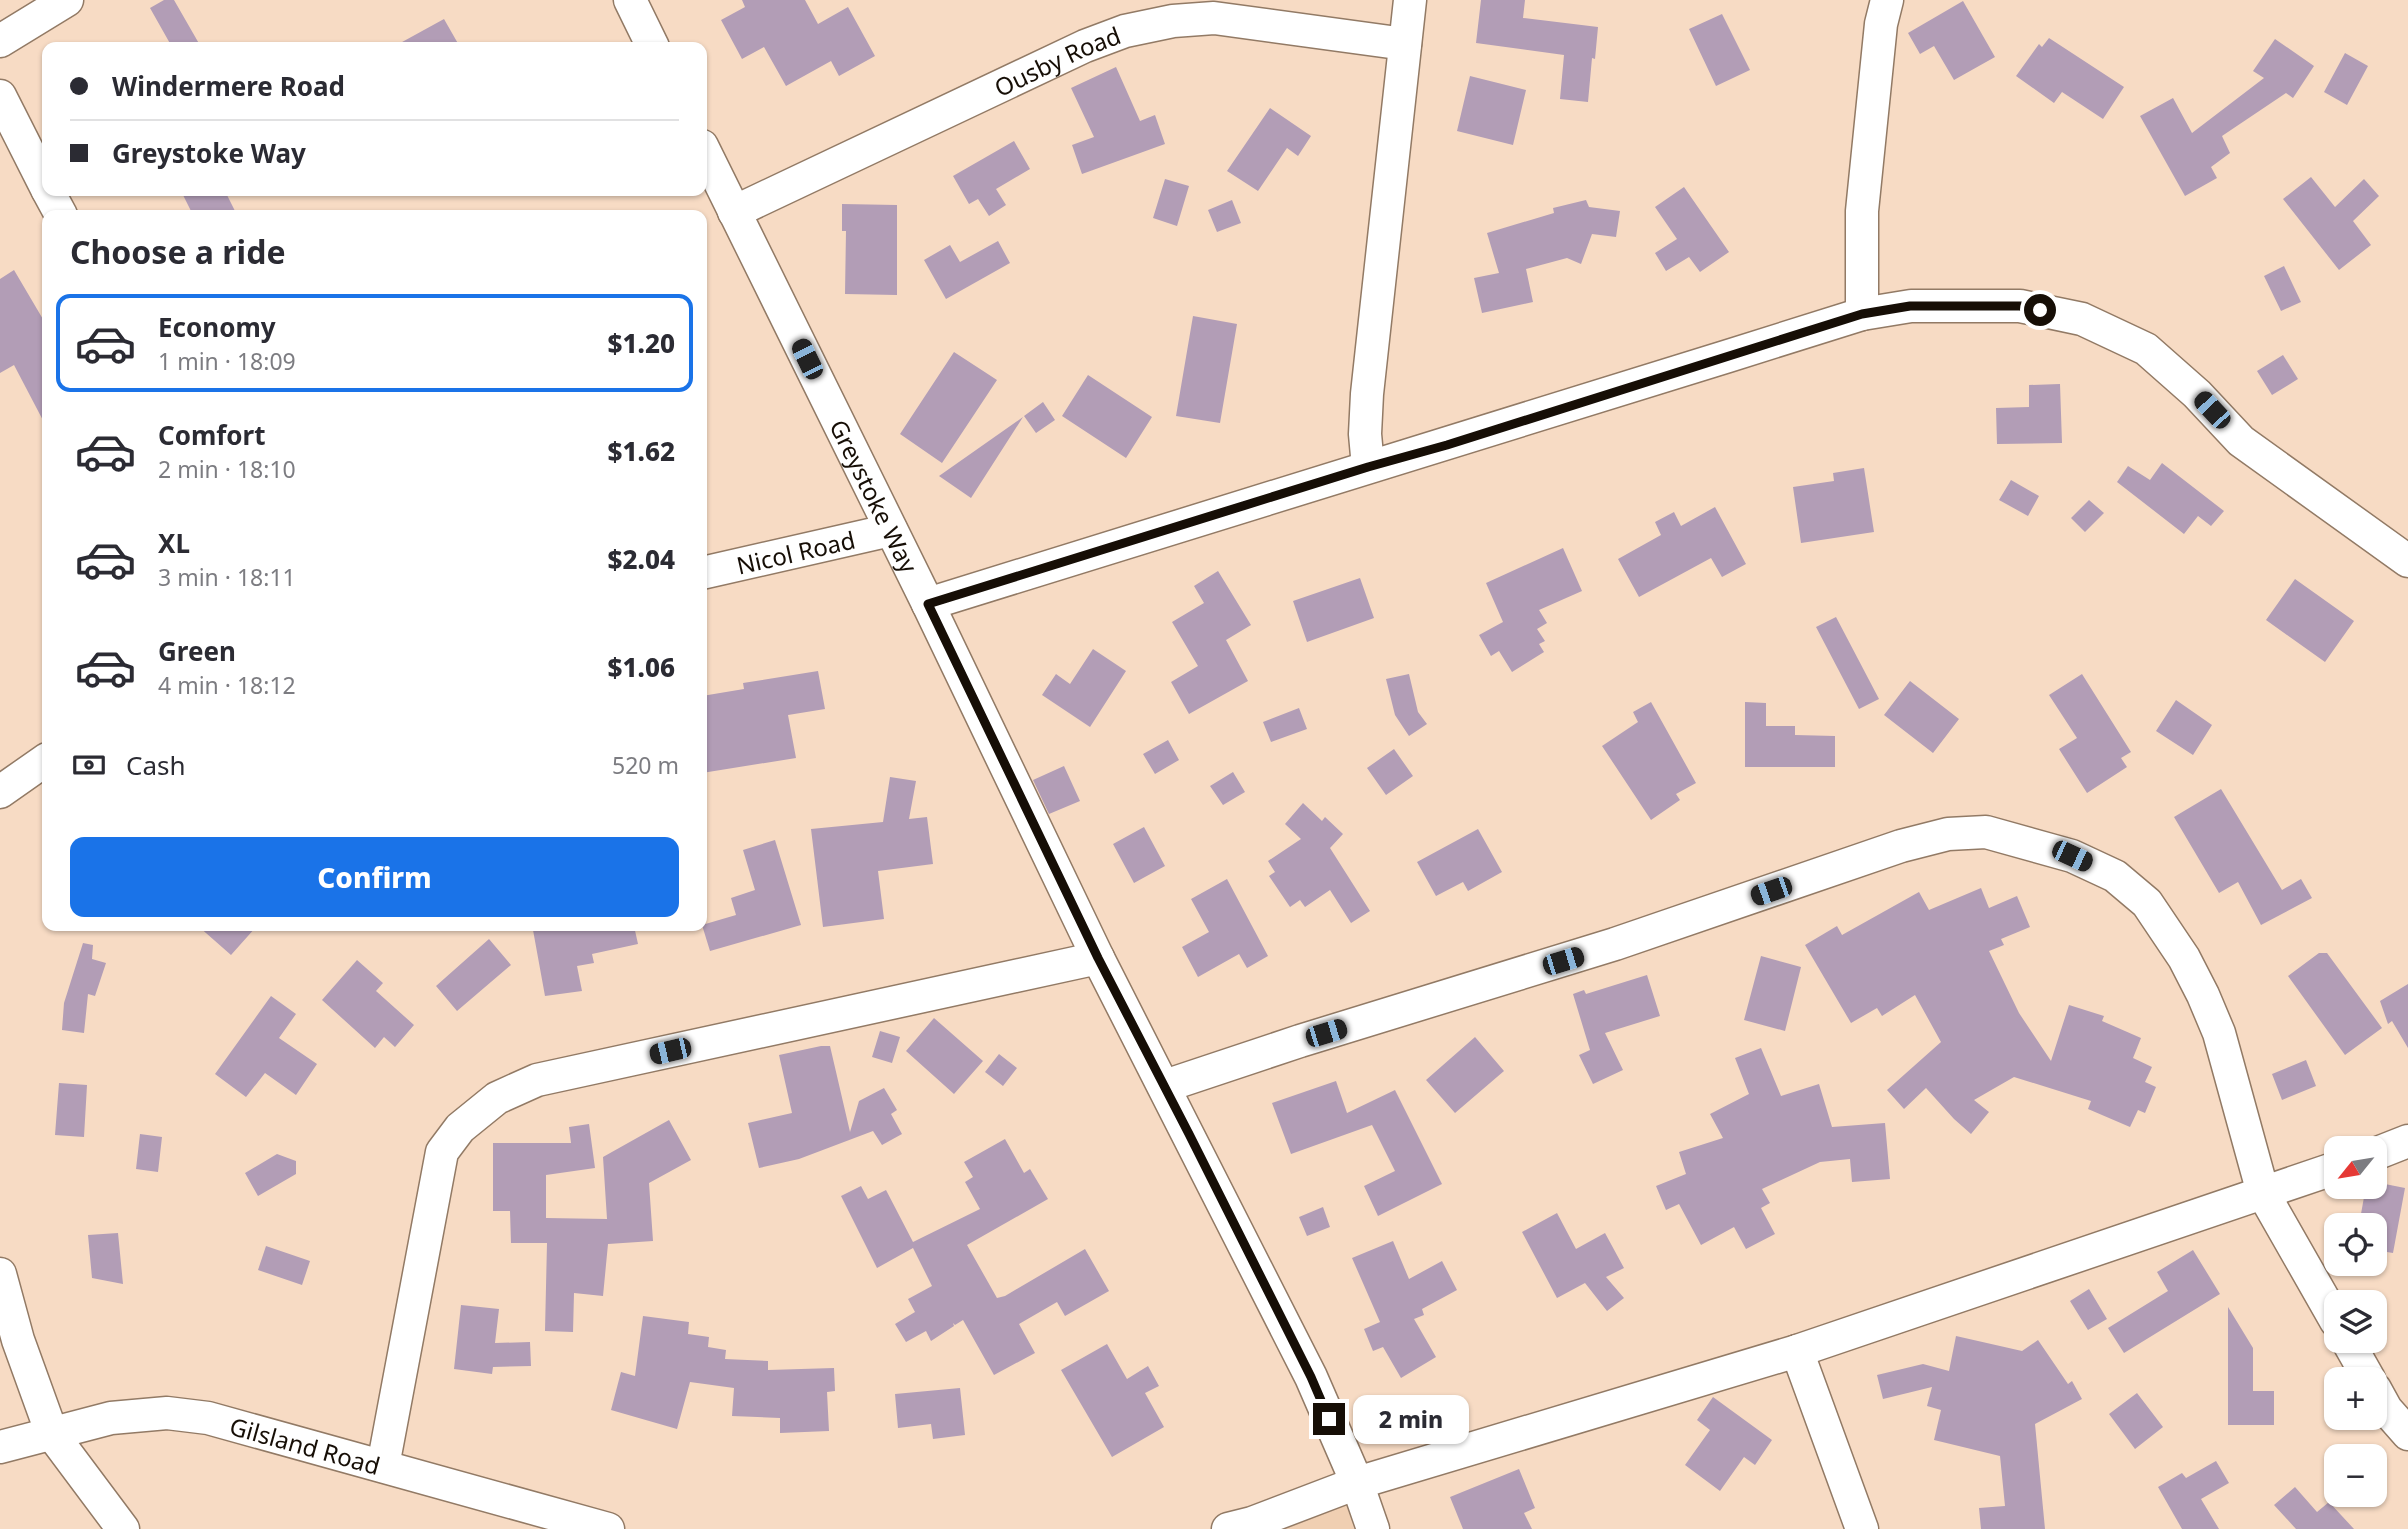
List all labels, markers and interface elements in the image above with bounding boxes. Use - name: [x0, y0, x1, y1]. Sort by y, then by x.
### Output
- street label: Ousby Road: [988, 18, 1125, 103]
- text: Windermere Road: [112, 68, 345, 104]
- text: Greystoke Way: [112, 135, 306, 171]
- text: Choose a ride: [70, 230, 286, 273]
- route start: [2024, 294, 2056, 326]
- text: Economy: [158, 309, 276, 345]
- icon: car: [74, 312, 137, 375]
- text: $1.20: [608, 325, 675, 361]
- car: [789, 336, 826, 382]
- text: 1 min · 18:09: [158, 345, 296, 377]
- car: [2190, 387, 2235, 433]
- street label: Greystoke Way: [823, 414, 927, 579]
- text: Comfort: [158, 417, 266, 453]
- icon: car: [74, 420, 137, 483]
- text: $1.62: [608, 433, 675, 469]
- text: 2 min · 18:10: [158, 453, 296, 485]
- street label: Nicol Road: [733, 522, 858, 581]
- text: XL: [158, 525, 190, 561]
- icon: car: [74, 528, 137, 591]
- text: $2.04: [608, 541, 675, 577]
- text: 3 min · 18:11: [158, 561, 296, 593]
- text: Green: [158, 633, 236, 669]
- icon: car: [74, 636, 137, 699]
- text: $1.06: [608, 649, 675, 685]
- text: 4 min · 18:12: [158, 669, 296, 701]
- icon: cash: [70, 746, 108, 784]
- text: Cash: [126, 747, 186, 783]
- text: 520 m: [612, 749, 679, 781]
- button: Confirm: [70, 837, 679, 917]
- car: [2049, 838, 2096, 874]
- car: [1748, 874, 1795, 908]
- car: [1540, 945, 1587, 977]
- car: [1303, 1017, 1350, 1049]
- car: [648, 1036, 693, 1066]
- north arrow: [2324, 1136, 2387, 1199]
- map controls: [2324, 1136, 2387, 1507]
- button: locate: [2324, 1213, 2387, 1276]
- button: layers: [2324, 1290, 2387, 1353]
- button: +: [2324, 1367, 2387, 1430]
- callout: 2 min: [1354, 1394, 1469, 1444]
- route end: [1313, 1403, 1345, 1435]
- text: 2 min: [1379, 1403, 1443, 1435]
- street label: Gilsland Road: [226, 1408, 384, 1482]
- button: −: [2324, 1444, 2387, 1507]

